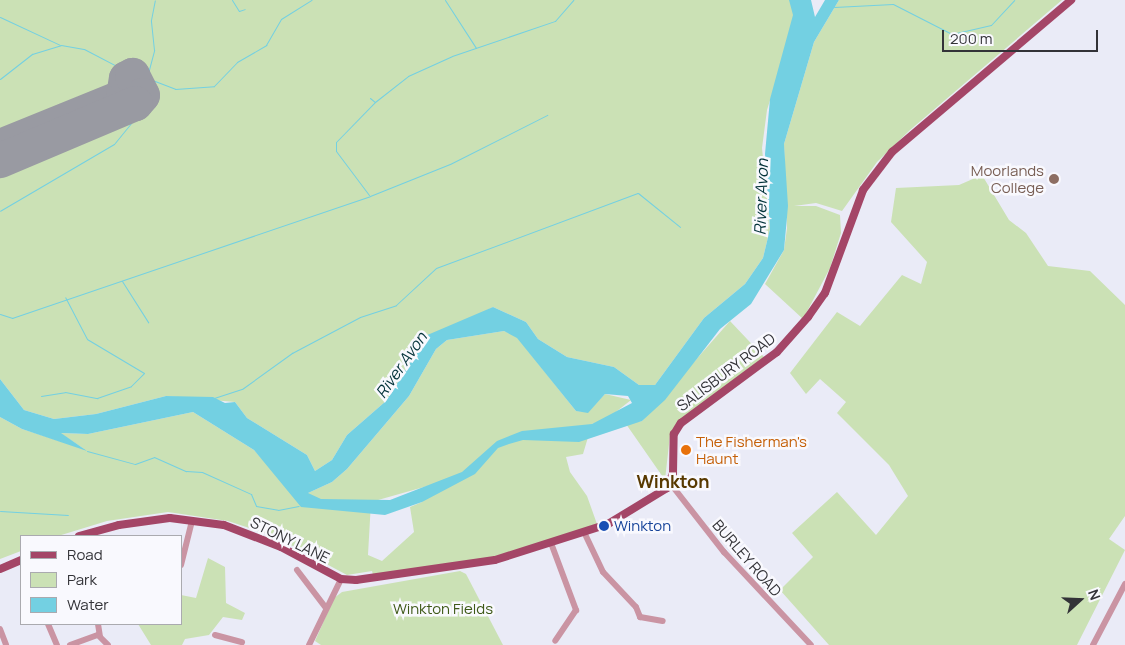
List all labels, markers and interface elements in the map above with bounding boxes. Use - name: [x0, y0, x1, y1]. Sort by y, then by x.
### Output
- scale bar: [945, 20, 1101, 52]
- text: 200 m: [950, 28, 993, 49]
- water label: River Avon: [750, 159, 772, 235]
- place label: Moorlands College: [971, 161, 1044, 196]
- marker: Moorlands College: [1048, 173, 1060, 185]
- water label: River Avon: [371, 328, 431, 402]
- street label: SALISBURY ROAD: [673, 329, 779, 415]
- place label: The Fisherman's Haunt: [696, 432, 807, 467]
- marker: The Fisherman's Haunt: [680, 444, 692, 456]
- district label: Winkton: [637, 470, 709, 492]
- street label: STONY LANE: [247, 513, 333, 567]
- street label: BURLEY ROAD: [709, 516, 785, 600]
- place label: Winkton: [614, 517, 671, 535]
- marker: Winkton: [598, 520, 610, 532]
- legend: [20, 535, 182, 625]
- text: Road: [67, 544, 103, 565]
- text: Park: [67, 569, 97, 590]
- north arrow: [1055, 575, 1105, 625]
- text: N: [1084, 587, 1105, 603]
- text: Water: [67, 594, 109, 615]
- park label: Winkton Fields: [393, 600, 493, 618]

